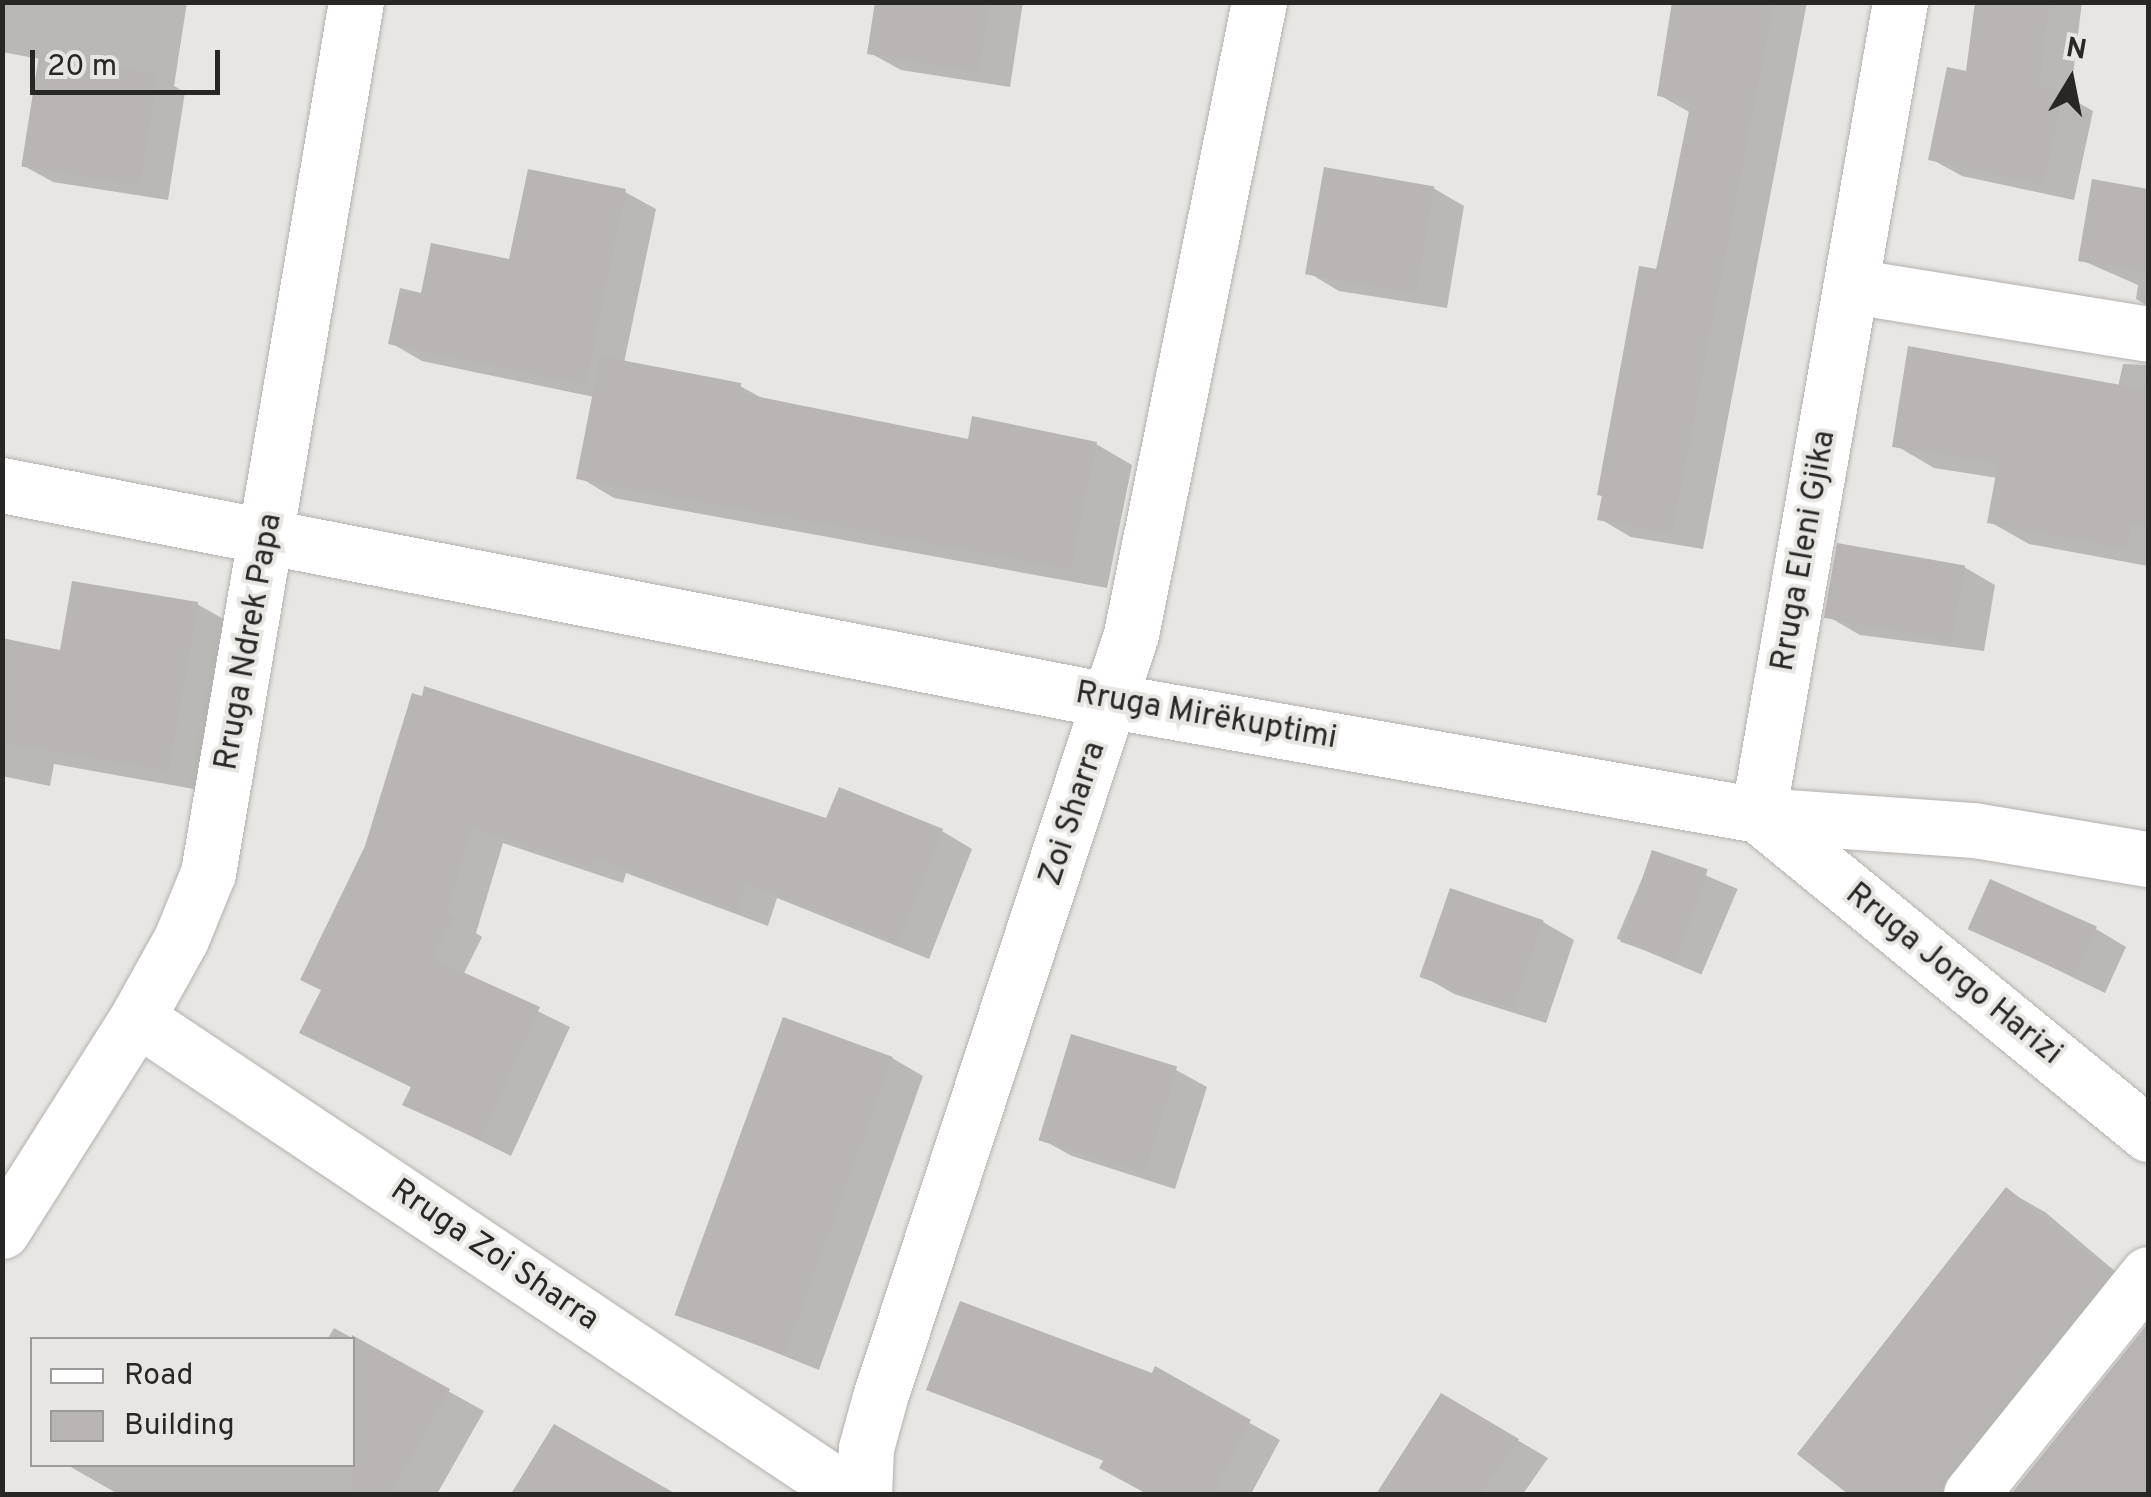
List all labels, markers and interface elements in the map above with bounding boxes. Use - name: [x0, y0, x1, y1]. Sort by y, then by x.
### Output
- scale bar: [35, 30, 225, 92]
- north arrow: [2021, 30, 2121, 130]
- text: N: [2063, 31, 2089, 70]
- text: 20 m: [47, 49, 117, 86]
- street label: Rruga Eleni Gjika: [1765, 428, 1845, 674]
- street label: Rruga Ndrek Papa: [209, 511, 291, 773]
- street label: Rruga Mirëkuptimi: [1072, 675, 1340, 759]
- street label: Zoi Sharra: [1033, 737, 1115, 891]
- street label: Rruga Jorgo Harizi: [1837, 876, 2069, 1074]
- street label: Rruga Zoi Sharra: [383, 1172, 605, 1340]
- legend: [30, 1337, 355, 1467]
- text: Road: [124, 1358, 193, 1395]
- text: Building: [124, 1408, 235, 1445]

